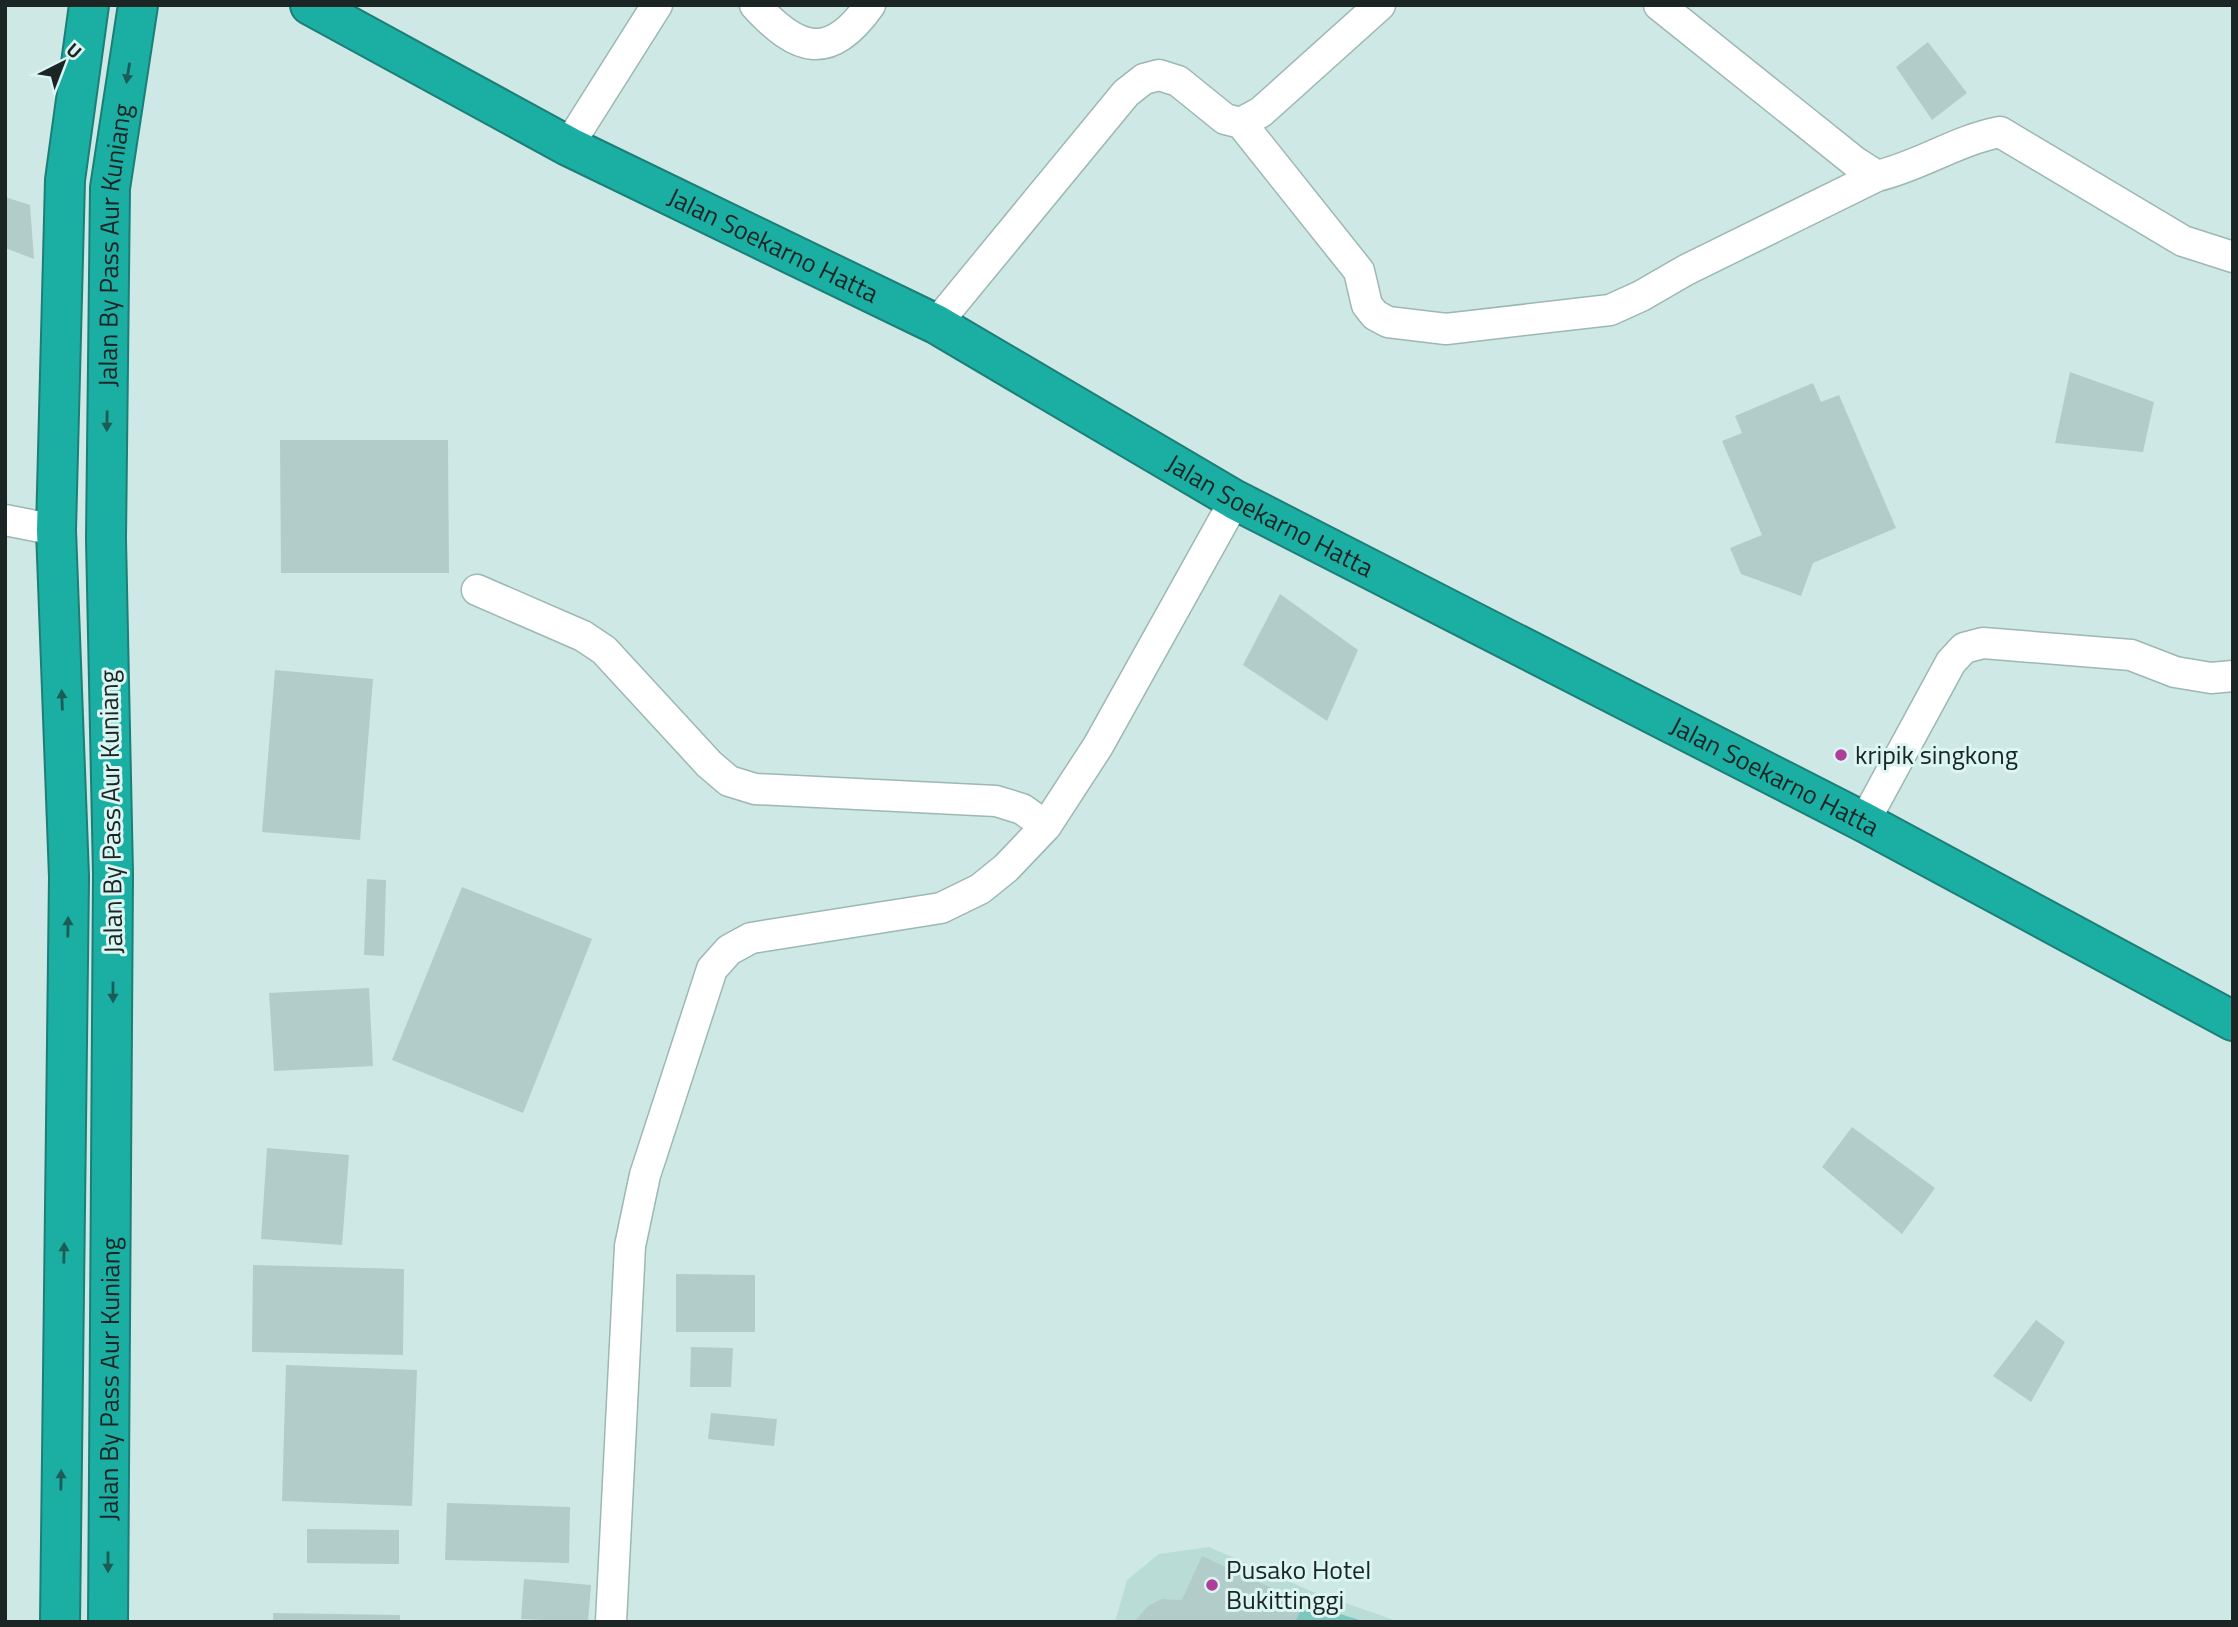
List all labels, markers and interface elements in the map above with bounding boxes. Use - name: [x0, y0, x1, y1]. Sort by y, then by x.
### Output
- north arrow: [28, 28, 98, 98]
- text: U: [60, 35, 89, 65]
- one-way arrow: [122, 62, 133, 84]
- street label: Jalan By Pass Aur Kuniang: [88, 101, 142, 387]
- street label: Jalan Soekarno Hatta: [661, 177, 885, 312]
- one-way arrow: [101, 411, 113, 433]
- street label: Jalan Soekarno Hatta: [1159, 444, 1381, 587]
- street label: Jalan By Pass Aur Kuniang: [89, 670, 132, 954]
- one-way arrow: [57, 688, 68, 710]
- street label: Jalan Soekarno Hatta: [1664, 706, 1886, 846]
- place label: kripik singkong: [1855, 735, 2018, 774]
- marker: kripik singkong: [1833, 747, 1849, 763]
- one-way arrow: [62, 916, 74, 938]
- one-way arrow: [107, 981, 119, 1003]
- street label: Jalan By Pass Aur Kuniang: [89, 1237, 130, 1521]
- one-way arrow: [58, 1241, 70, 1263]
- one-way arrow: [55, 1469, 67, 1491]
- place label: Pusako Hotel Bukittinggi: [1226, 1550, 1371, 1619]
- one-way arrow: [102, 1552, 114, 1574]
- marker: Pusako Hotel Bukittinggi: [1204, 1577, 1220, 1593]

